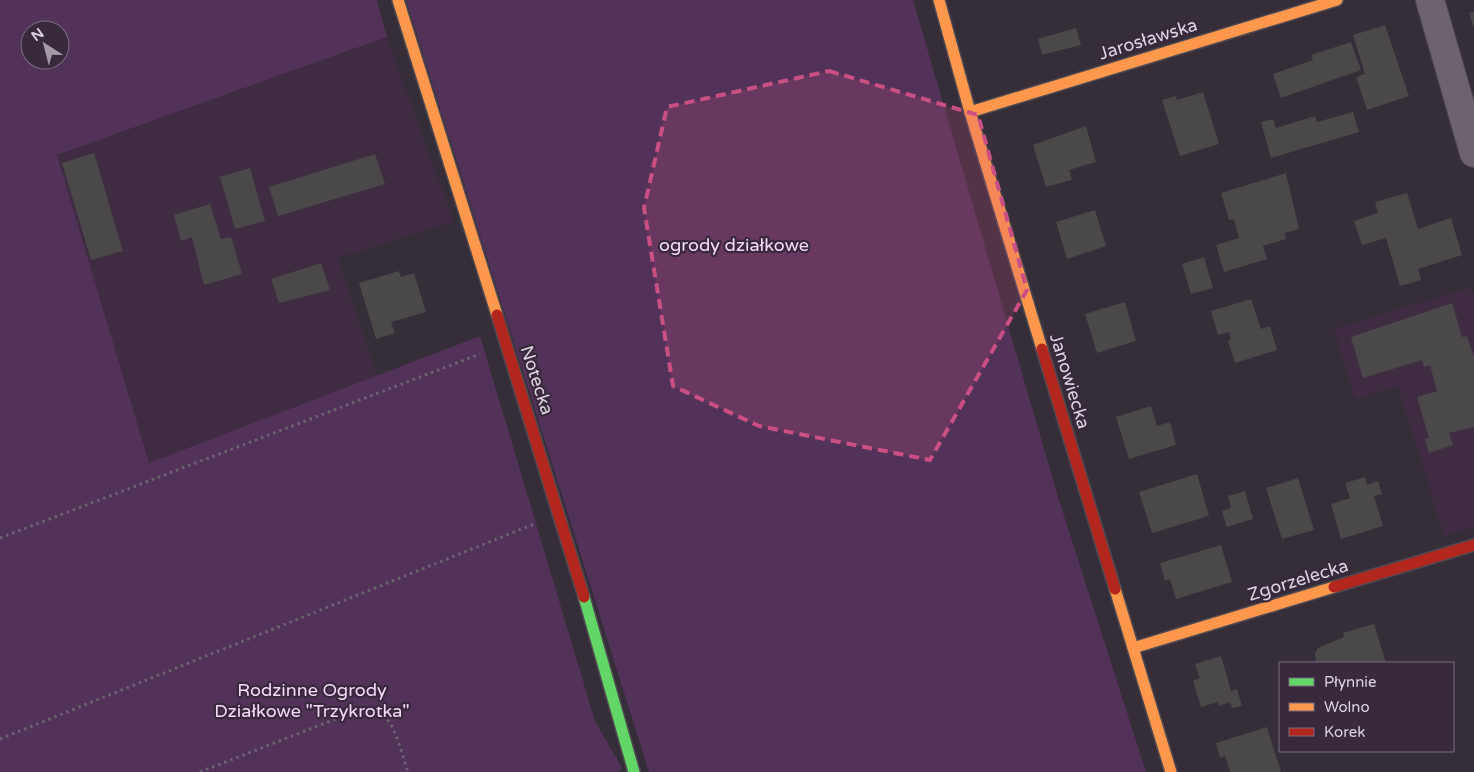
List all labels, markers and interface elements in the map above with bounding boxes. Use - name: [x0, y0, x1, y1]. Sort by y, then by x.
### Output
- street label: Jarosławska: [1096, 14, 1200, 64]
- north arrow: [20, 20, 70, 70]
- text: N: [28, 25, 47, 45]
- park label: ogrody działkowe: [659, 234, 809, 256]
- street label: Janowiecka: [1045, 331, 1095, 431]
- street label: Notecka: [516, 343, 558, 417]
- street label: Zgorzelecka: [1245, 554, 1351, 606]
- legend: [1279, 662, 1454, 752]
- text: Płynnie: [1324, 673, 1377, 691]
- park label: Rodzinne Ogrody Działkowe "Trzykrotka": [214, 679, 410, 722]
- text: Wolno: [1324, 698, 1370, 716]
- text: Korek: [1324, 723, 1365, 741]

